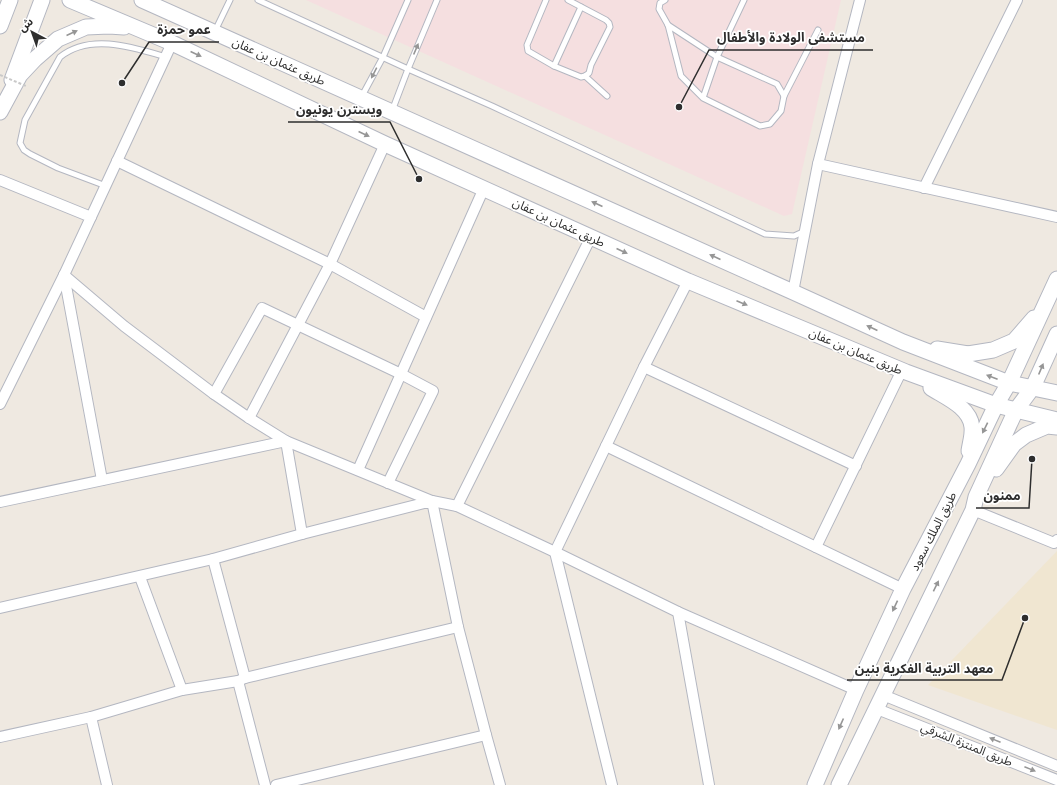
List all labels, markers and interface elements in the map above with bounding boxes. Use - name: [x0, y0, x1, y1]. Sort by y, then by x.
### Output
- north arrow: [12, 12, 52, 52]
- text: ش: [15, 14, 36, 35]
- callout: عمو حمزة: [149, 17, 219, 42]
- text: عمو حمزة: [157, 21, 211, 37]
- callout: مستشفى الولادة والأطفال: [709, 25, 873, 50]
- text: مستشفى الولادة والأطفال: [717, 29, 865, 45]
- one-way arrow: [66, 30, 77, 36]
- street label: طريق عثمان بن عفان: [230, 34, 328, 89]
- one-way arrow: [413, 44, 419, 55]
- one-way arrow: [190, 51, 201, 57]
- one-way arrow: [371, 68, 377, 79]
- callout: ويسترن يونيون: [288, 97, 390, 122]
- text: ويسترن يونيون: [296, 101, 382, 117]
- one-way arrow: [358, 131, 369, 137]
- street label: طريق عثمان بن عفان: [510, 194, 608, 251]
- one-way arrow: [590, 200, 602, 206]
- one-way arrow: [617, 249, 629, 255]
- one-way arrow: [710, 254, 721, 260]
- one-way arrow: [736, 300, 747, 306]
- street label: طريق عثمان بن عفان: [807, 325, 905, 378]
- one-way arrow: [866, 325, 877, 331]
- one-way arrow: [1037, 363, 1044, 375]
- one-way arrow: [986, 373, 998, 379]
- one-way arrow: [982, 422, 988, 433]
- callout: ممنون: [976, 483, 1029, 508]
- text: ممنون: [983, 487, 1021, 503]
- street label: طريق الملك سعود: [907, 489, 960, 573]
- one-way arrow: [933, 580, 939, 592]
- one-way arrow: [892, 601, 898, 612]
- callout: معهد التربية الفكرية بنين: [847, 655, 1002, 680]
- text: معهد التربية الفكرية بنين: [855, 660, 993, 676]
- one-way arrow: [838, 719, 844, 730]
- street label: طريق المنتزة الشرقي: [918, 719, 1015, 772]
- one-way arrow: [989, 737, 1001, 744]
- one-way arrow: [1024, 767, 1036, 773]

